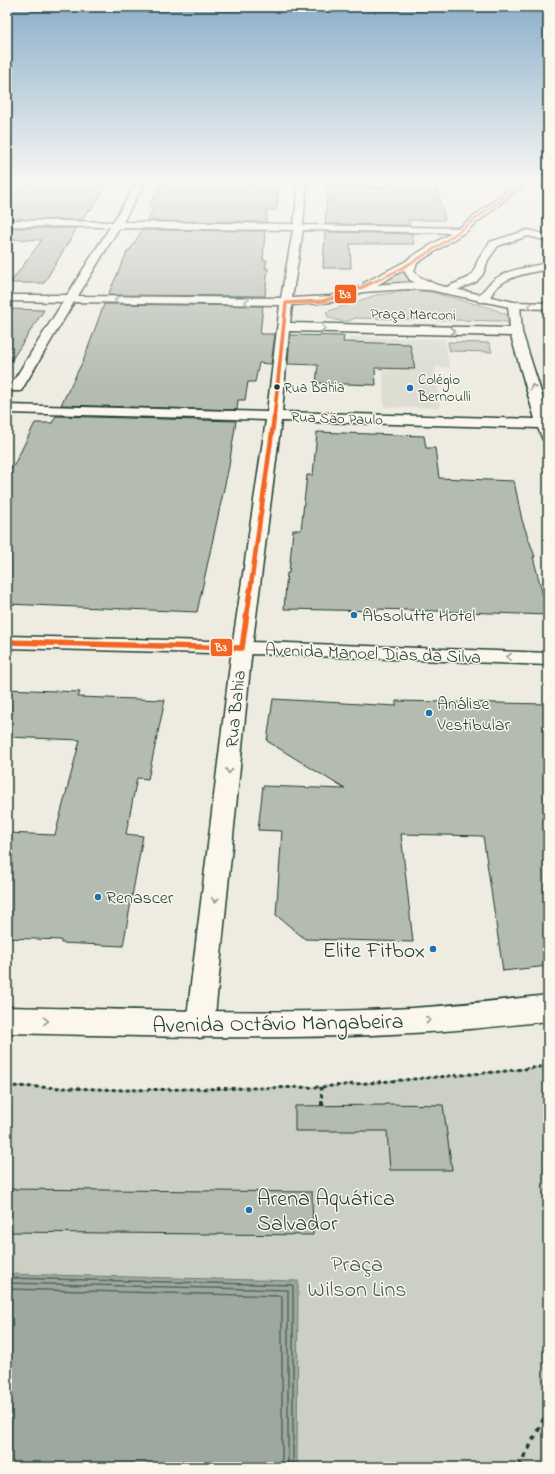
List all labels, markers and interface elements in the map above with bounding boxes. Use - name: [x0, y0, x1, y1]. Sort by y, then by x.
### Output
- line badge: B3: [334, 284, 357, 304]
- text: B3: [338, 287, 351, 303]
- one-way arrow: [114, 295, 120, 304]
- one-way arrow: [244, 298, 250, 306]
- one-way arrow: [528, 301, 534, 310]
- street label: Praça Marconi: [370, 303, 456, 327]
- one-way arrow: [320, 324, 326, 332]
- one-way arrow: [450, 327, 456, 335]
- place label: Colégio Bernoulli: [417, 369, 471, 408]
- place label: Rua Bahia: [284, 378, 344, 399]
- marker: Rua Bahia: [272, 382, 282, 392]
- marker: Colégio Bernoulli: [405, 383, 415, 393]
- one-way arrow: [529, 383, 538, 390]
- street label: Rua São Paulo: [291, 406, 384, 432]
- place label: Absolutte Hotel: [362, 604, 475, 630]
- marker: Absolutte Hotel: [349, 610, 359, 620]
- line badge: B3: [210, 638, 233, 657]
- street label: Avenida Manoel Dias da Silva: [264, 638, 481, 672]
- text: B3: [214, 640, 227, 656]
- one-way arrow: [506, 653, 512, 662]
- street label: Rua Bahia: [220, 669, 254, 749]
- place label: Análise Vestibular: [436, 692, 510, 739]
- marker: Análise Vestibular: [424, 708, 434, 718]
- one-way arrow: [224, 768, 233, 774]
- place label: Renascer: [106, 886, 174, 912]
- marker: Renascer: [93, 892, 103, 902]
- one-way arrow: [211, 897, 220, 903]
- place label: Elite Fitbox: [323, 936, 425, 968]
- marker: Elite Fitbox: [428, 944, 438, 954]
- street label: Avenida Octávio Mangabeira: [152, 1007, 404, 1044]
- one-way arrow: [425, 1016, 431, 1024]
- one-way arrow: [43, 1017, 49, 1025]
- place label: Arena Aquática Salvador: [257, 1184, 395, 1241]
- marker: Arena Aquática Salvador: [244, 1205, 254, 1215]
- park label: Praça Wilson Lins: [308, 1250, 406, 1307]

